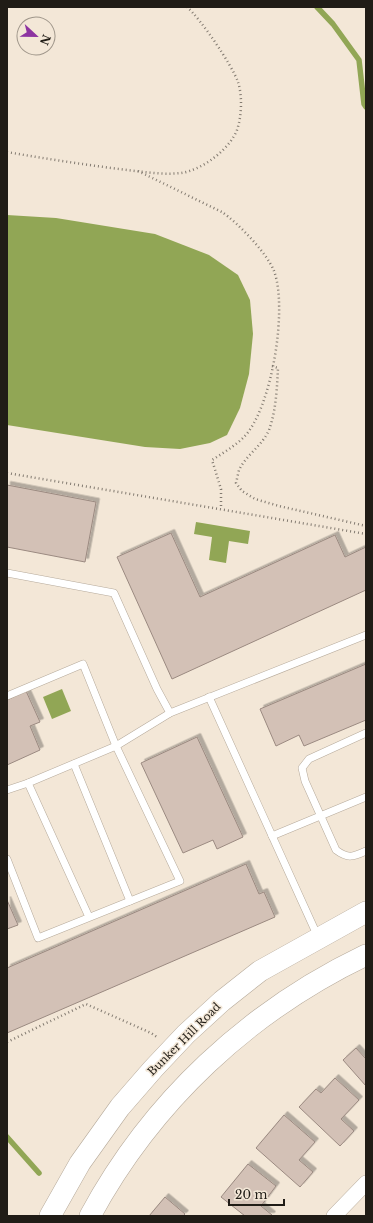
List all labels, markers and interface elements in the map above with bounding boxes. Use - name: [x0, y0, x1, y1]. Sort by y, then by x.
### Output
- north arrow: [16, 16, 56, 56]
- text: N: [37, 32, 54, 48]
- street label: Bunker Hill Road: [145, 999, 224, 1078]
- scale bar: [229, 1181, 284, 1207]
- text: 20 m: [235, 1187, 267, 1202]

